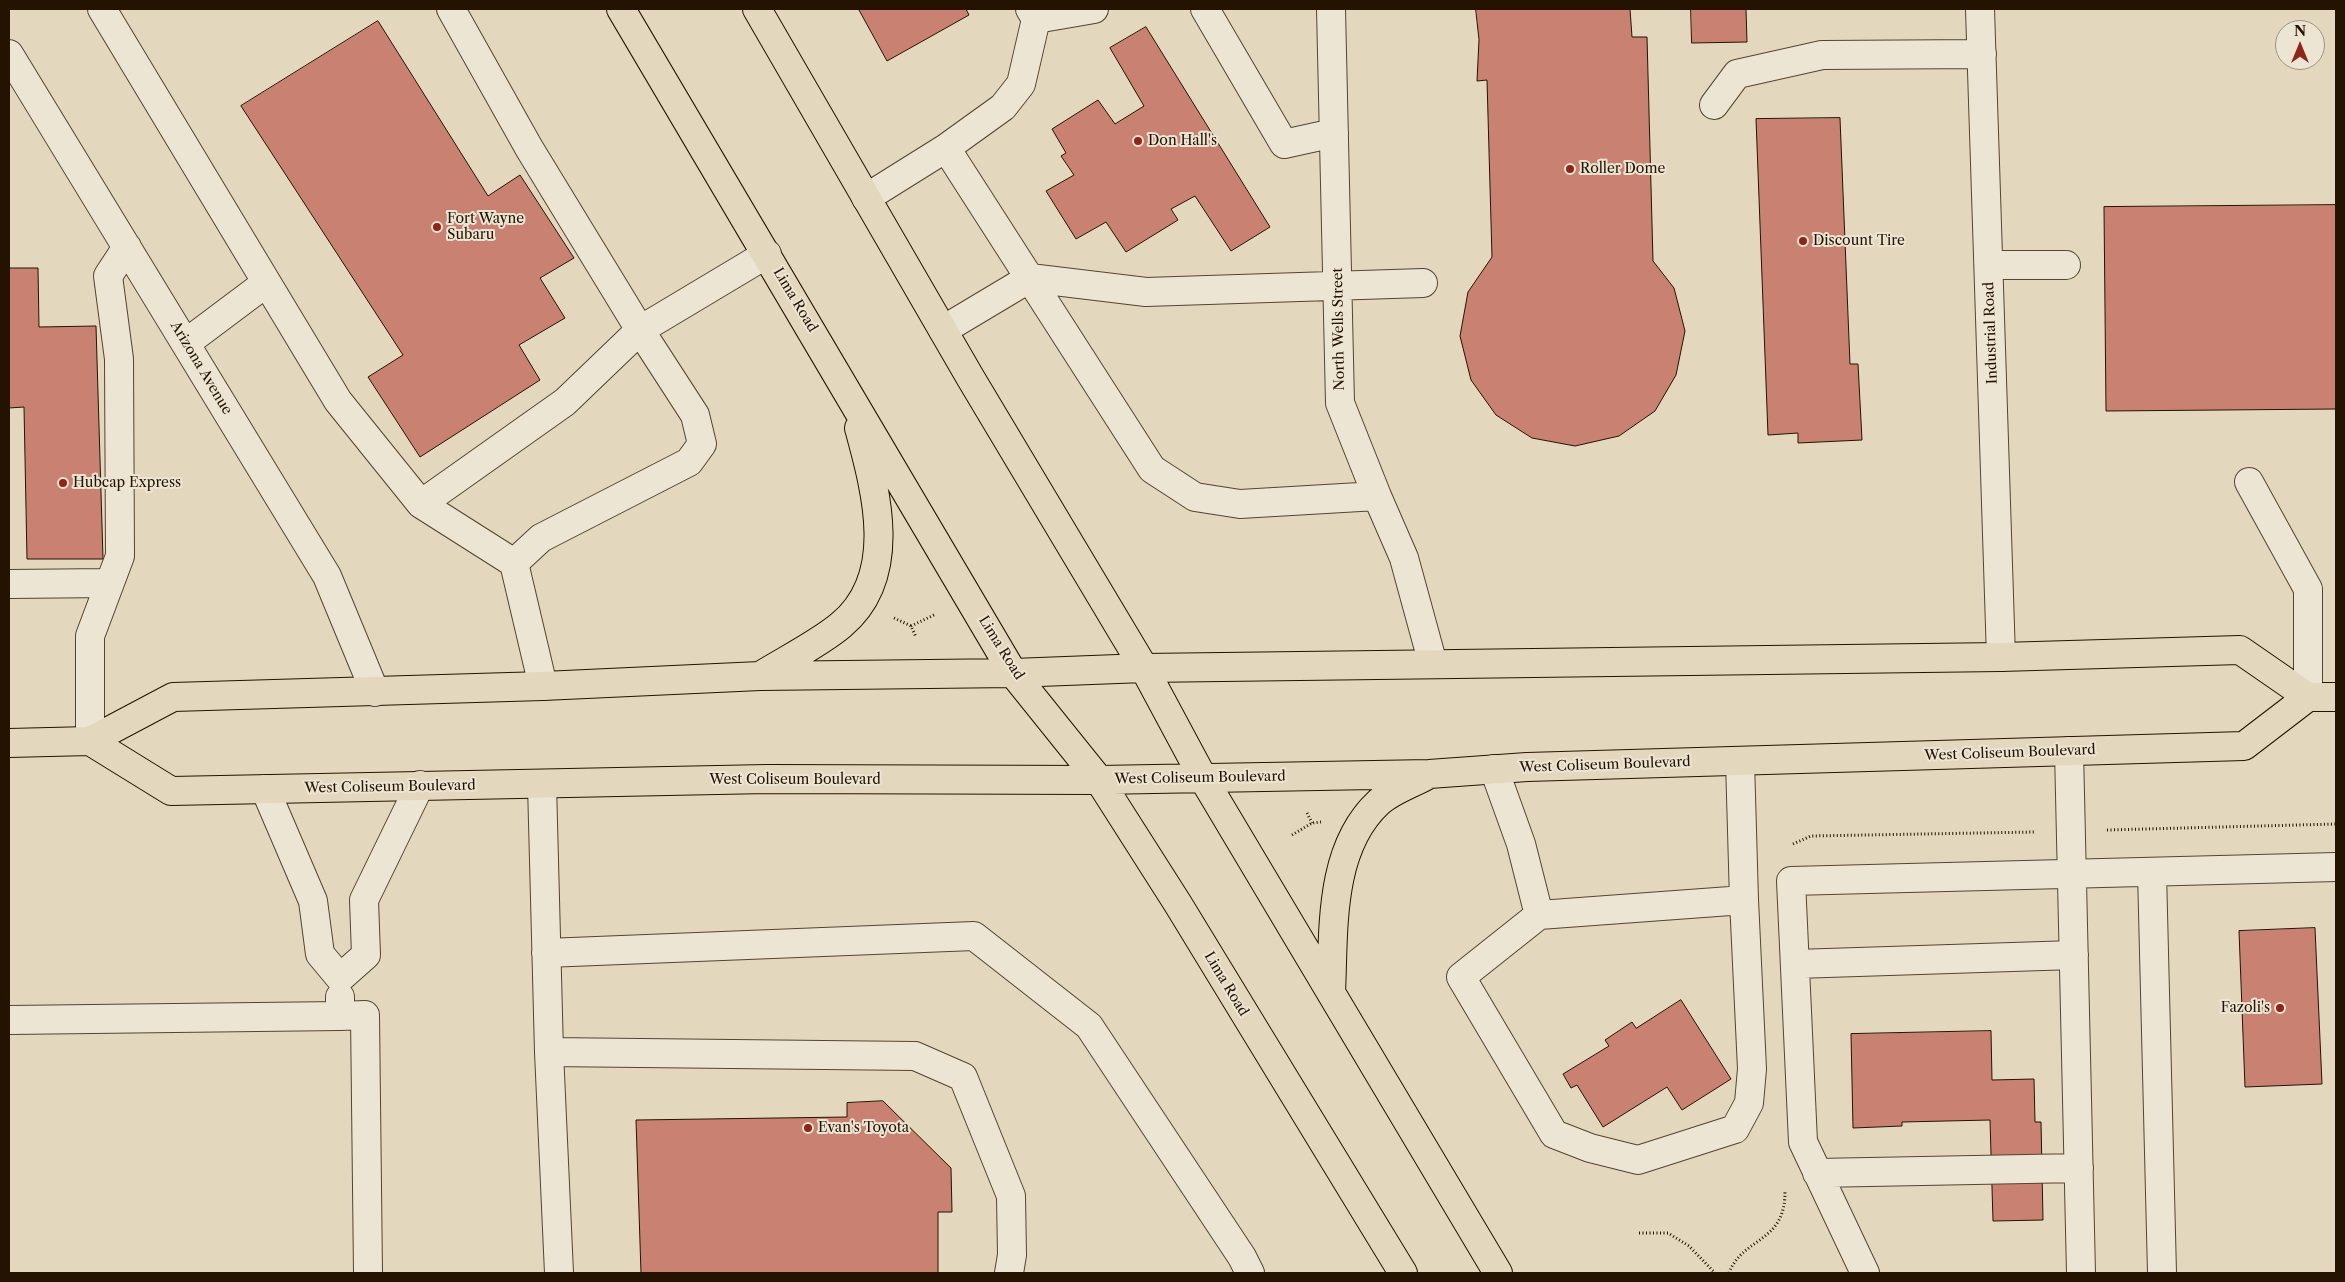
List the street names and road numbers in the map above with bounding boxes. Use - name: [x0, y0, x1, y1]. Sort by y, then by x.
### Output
- street label: Lima Road: [769, 265, 821, 335]
- street label: North Wells Street: [1330, 267, 1348, 391]
- street label: Industrial Road: [1981, 282, 2001, 384]
- street label: Arizona Avenue: [167, 318, 235, 418]
- street label: Lima Road: [975, 613, 1027, 683]
- street label: West Coliseum Boulevard: [1924, 742, 2096, 764]
- street label: West Coliseum Boulevard: [1519, 754, 1691, 776]
- street label: West Coliseum Boulevard: [1114, 768, 1286, 788]
- street label: West Coliseum Boulevard: [709, 772, 881, 788]
- street label: West Coliseum Boulevard: [304, 777, 476, 797]
- street label: Lima Road: [1200, 949, 1252, 1019]

